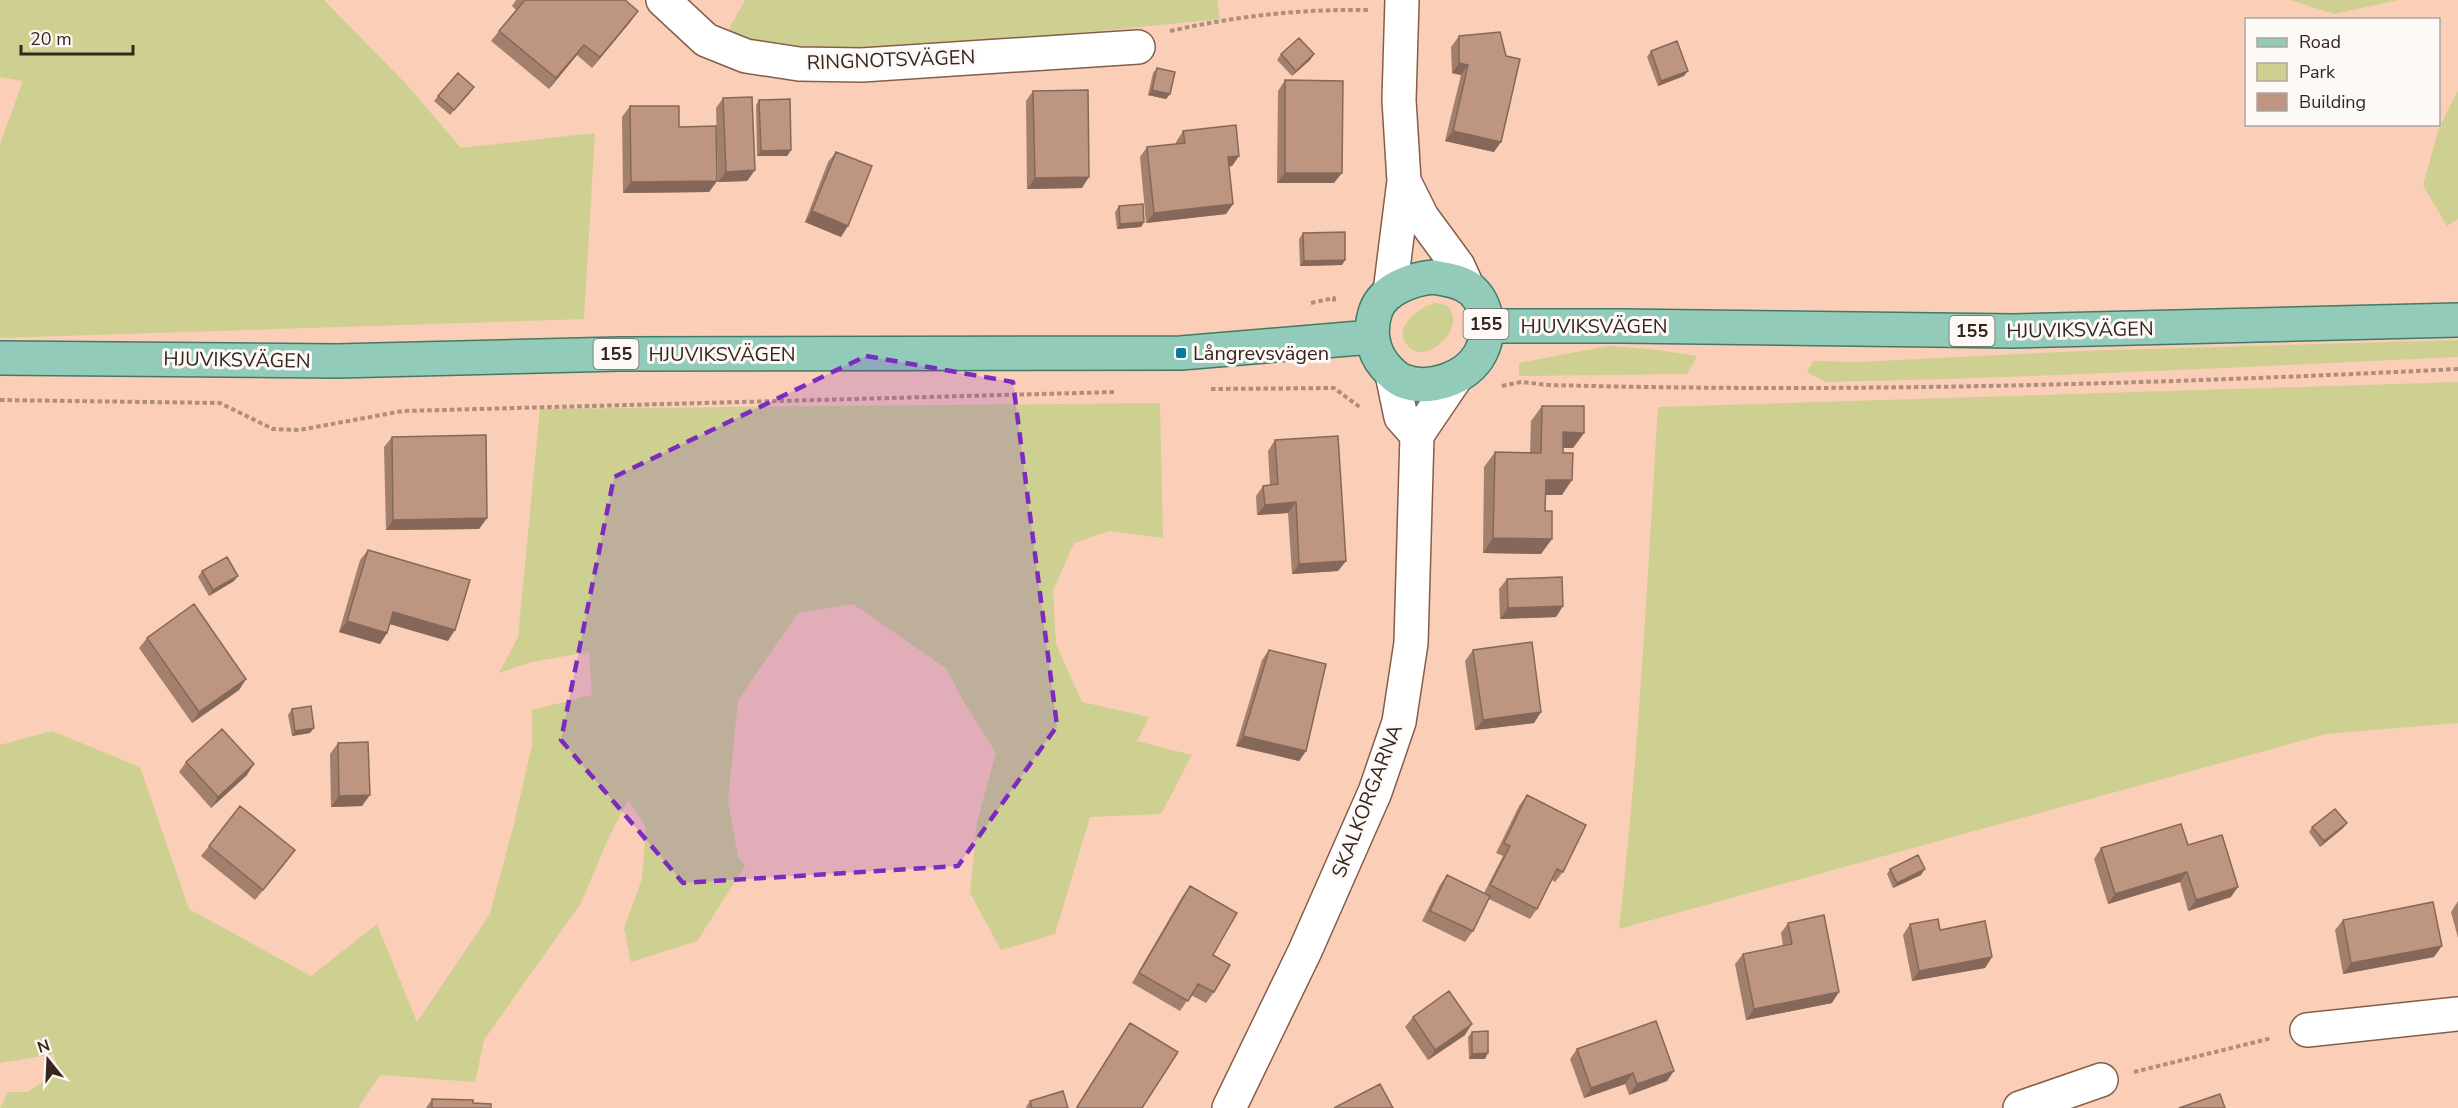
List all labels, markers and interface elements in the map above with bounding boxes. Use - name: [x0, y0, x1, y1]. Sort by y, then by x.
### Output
- scale bar: [21, 18, 134, 56]
- legend: [2245, 18, 2440, 126]
- text: 20 m: [30, 27, 72, 51]
- text: Road: [2299, 30, 2341, 54]
- street label: RINGNOTSVÄGEN: [806, 44, 976, 76]
- text: Park: [2299, 60, 2336, 84]
- text: Building: [2299, 90, 2366, 114]
- road number: 155: [1464, 309, 1508, 339]
- street label: HJUVIKSVÄGEN: [1520, 313, 1668, 340]
- street label: HJUVIKSVÄGEN: [2006, 315, 2154, 345]
- road number: 155: [1950, 316, 1994, 346]
- road number: 155: [594, 339, 638, 369]
- place label: Långrevsvägen: [1193, 340, 1329, 367]
- street label: HJUVIKSVÄGEN: [648, 341, 796, 368]
- street label: HJUVIKSVÄGEN: [163, 345, 311, 375]
- marker: Långrevsvägen: [1174, 346, 1188, 360]
- street label: SKALKORGARNA: [1325, 720, 1409, 882]
- north arrow: [18, 1030, 78, 1090]
- text: N: [35, 1034, 53, 1059]

